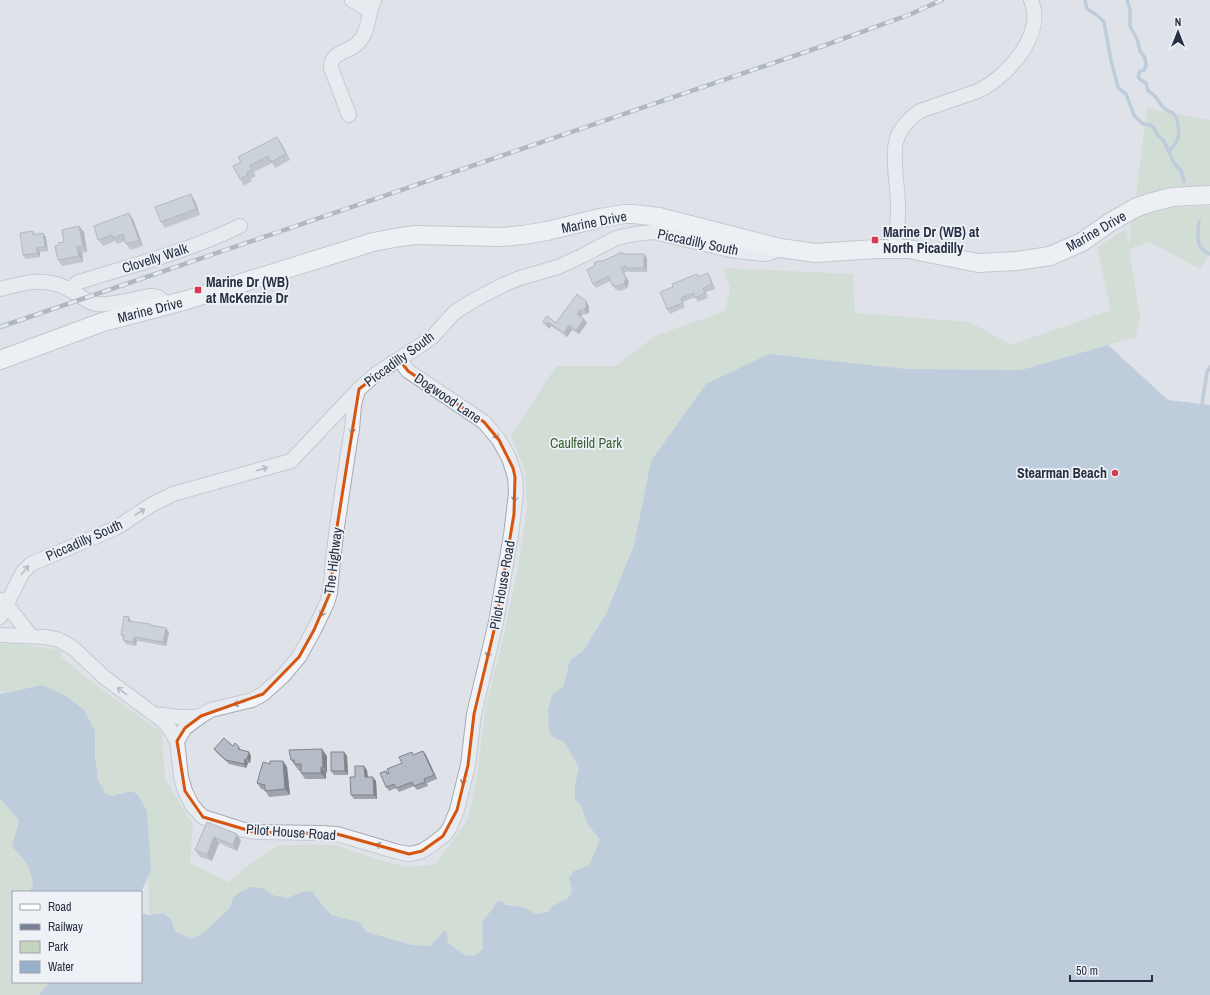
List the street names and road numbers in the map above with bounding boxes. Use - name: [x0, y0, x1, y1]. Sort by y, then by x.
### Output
- street label: Marine Drive: [560, 207, 628, 237]
- street label: Marine Drive: [1063, 207, 1129, 255]
- street label: Piccadilly South: [656, 225, 740, 259]
- street label: Clovelly Walk: [120, 239, 191, 277]
- street label: Marine Drive: [116, 293, 184, 327]
- street label: Piccadilly South: [360, 328, 438, 390]
- street label: Dogwood Lane: [411, 369, 485, 427]
- street label: Piccadilly South: [43, 515, 125, 565]
- street label: The Highway: [320, 526, 346, 596]
- street label: Pilot House Road: [485, 539, 519, 631]
- street label: Pilot House Road: [245, 820, 337, 844]

